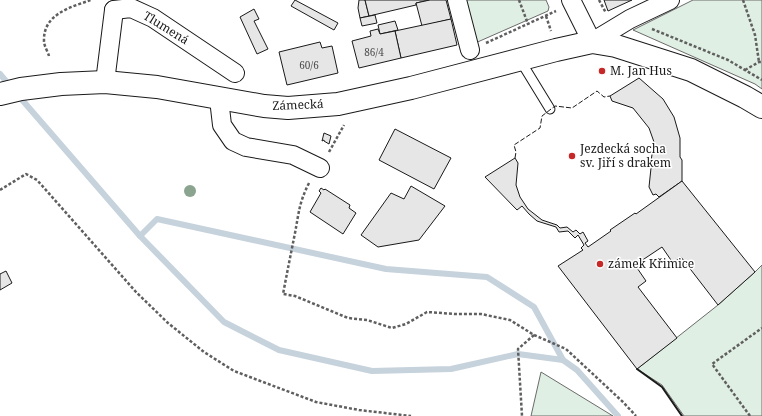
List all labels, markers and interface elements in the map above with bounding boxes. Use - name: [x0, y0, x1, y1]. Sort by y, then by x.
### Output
- street label: Tlumená: [140, 7, 193, 48]
- house number: 86/4: [364, 45, 384, 59]
- house number: 60/6: [299, 58, 319, 72]
- place label: M. Jan Hus: [610, 62, 672, 79]
- marker: M. Jan Hus: [597, 66, 607, 76]
- street label: Zámecká: [272, 95, 324, 114]
- place label: Jezdecká socha sv. Jiří s drakem: [579, 140, 671, 171]
- marker: Jezdecká socha sv. Jiří s drakem: [567, 151, 577, 161]
- place label: zámek Křimice: [608, 255, 694, 272]
- marker: zámek Křimice: [595, 259, 605, 269]

